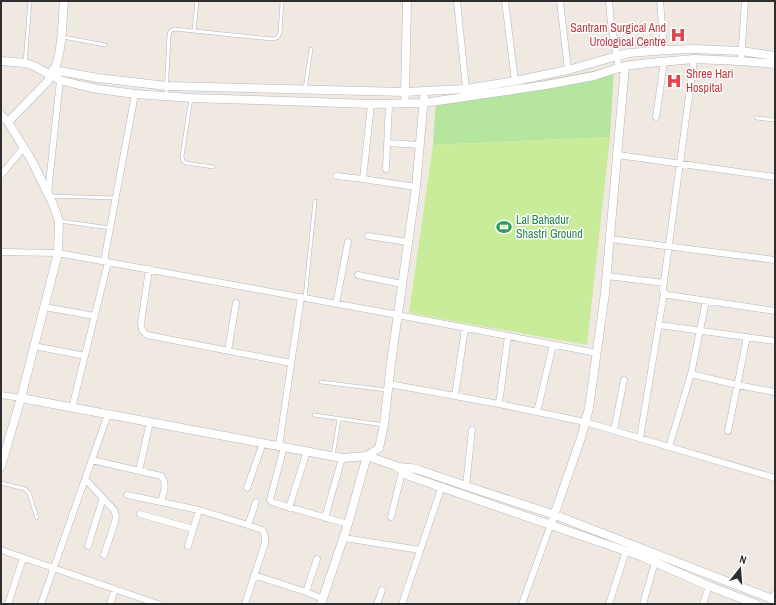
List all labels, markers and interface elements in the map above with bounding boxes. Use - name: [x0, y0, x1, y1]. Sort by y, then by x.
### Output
- place label: Santram Surgical And Urological Centre: [570, 20, 666, 50]
- hospital icon: Santram Surgical And Urological Centre: [669, 26, 687, 44]
- place label: Shree Hari Hospital: [686, 66, 734, 96]
- hospital icon: Shree Hari Hospital: [665, 72, 683, 90]
- place label: Lal Bahadur Shastri Ground: [516, 212, 583, 242]
- sports icon: Lal Bahadur Shastri Ground: [495, 218, 513, 236]
- north arrow: [720, 549, 760, 589]
- text: N: [738, 552, 748, 567]

